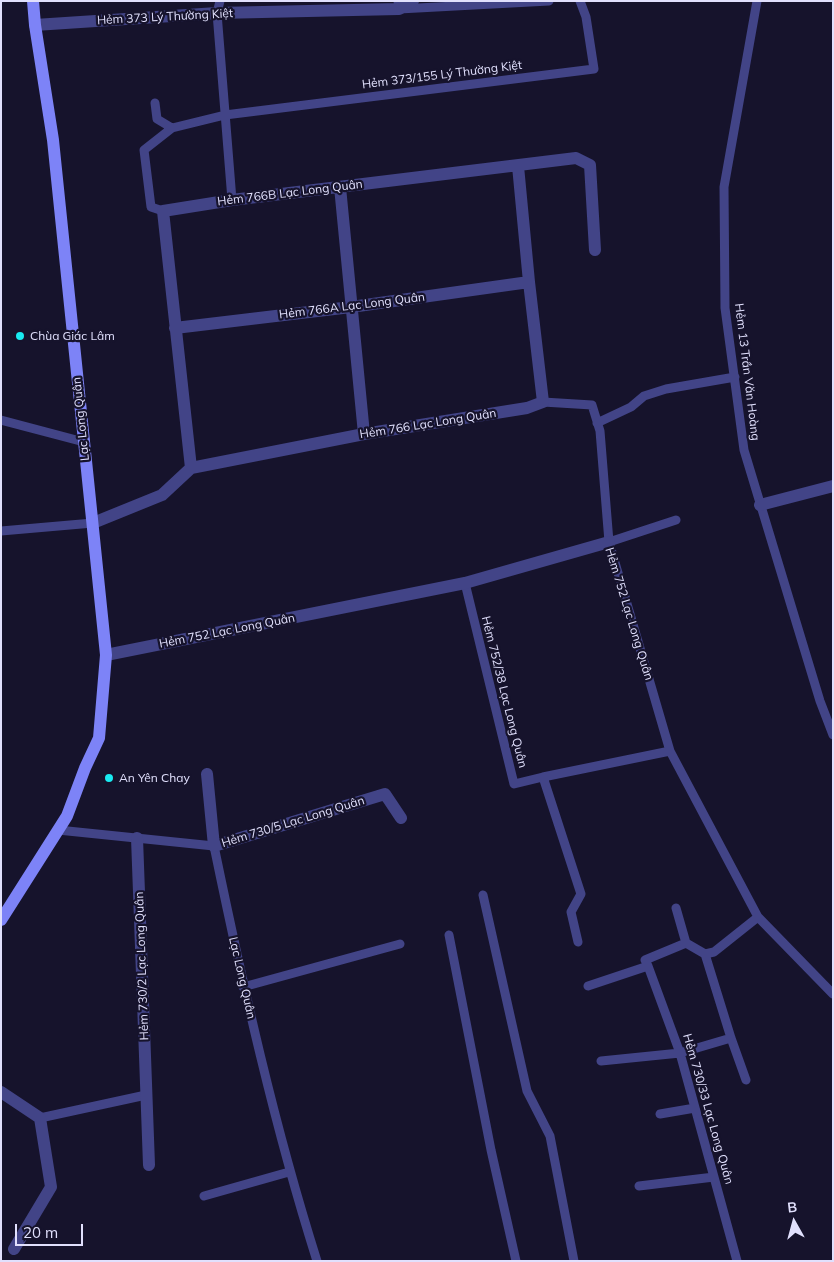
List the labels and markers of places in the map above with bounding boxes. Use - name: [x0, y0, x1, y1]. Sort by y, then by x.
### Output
- place label: Chùa Giác Lâm: [30, 329, 115, 343]
- marker: Chùa Giác Lâm: [14, 330, 26, 342]
- place label: An Yên Chay: [119, 771, 190, 785]
- marker: An Yên Chay: [103, 772, 115, 784]

